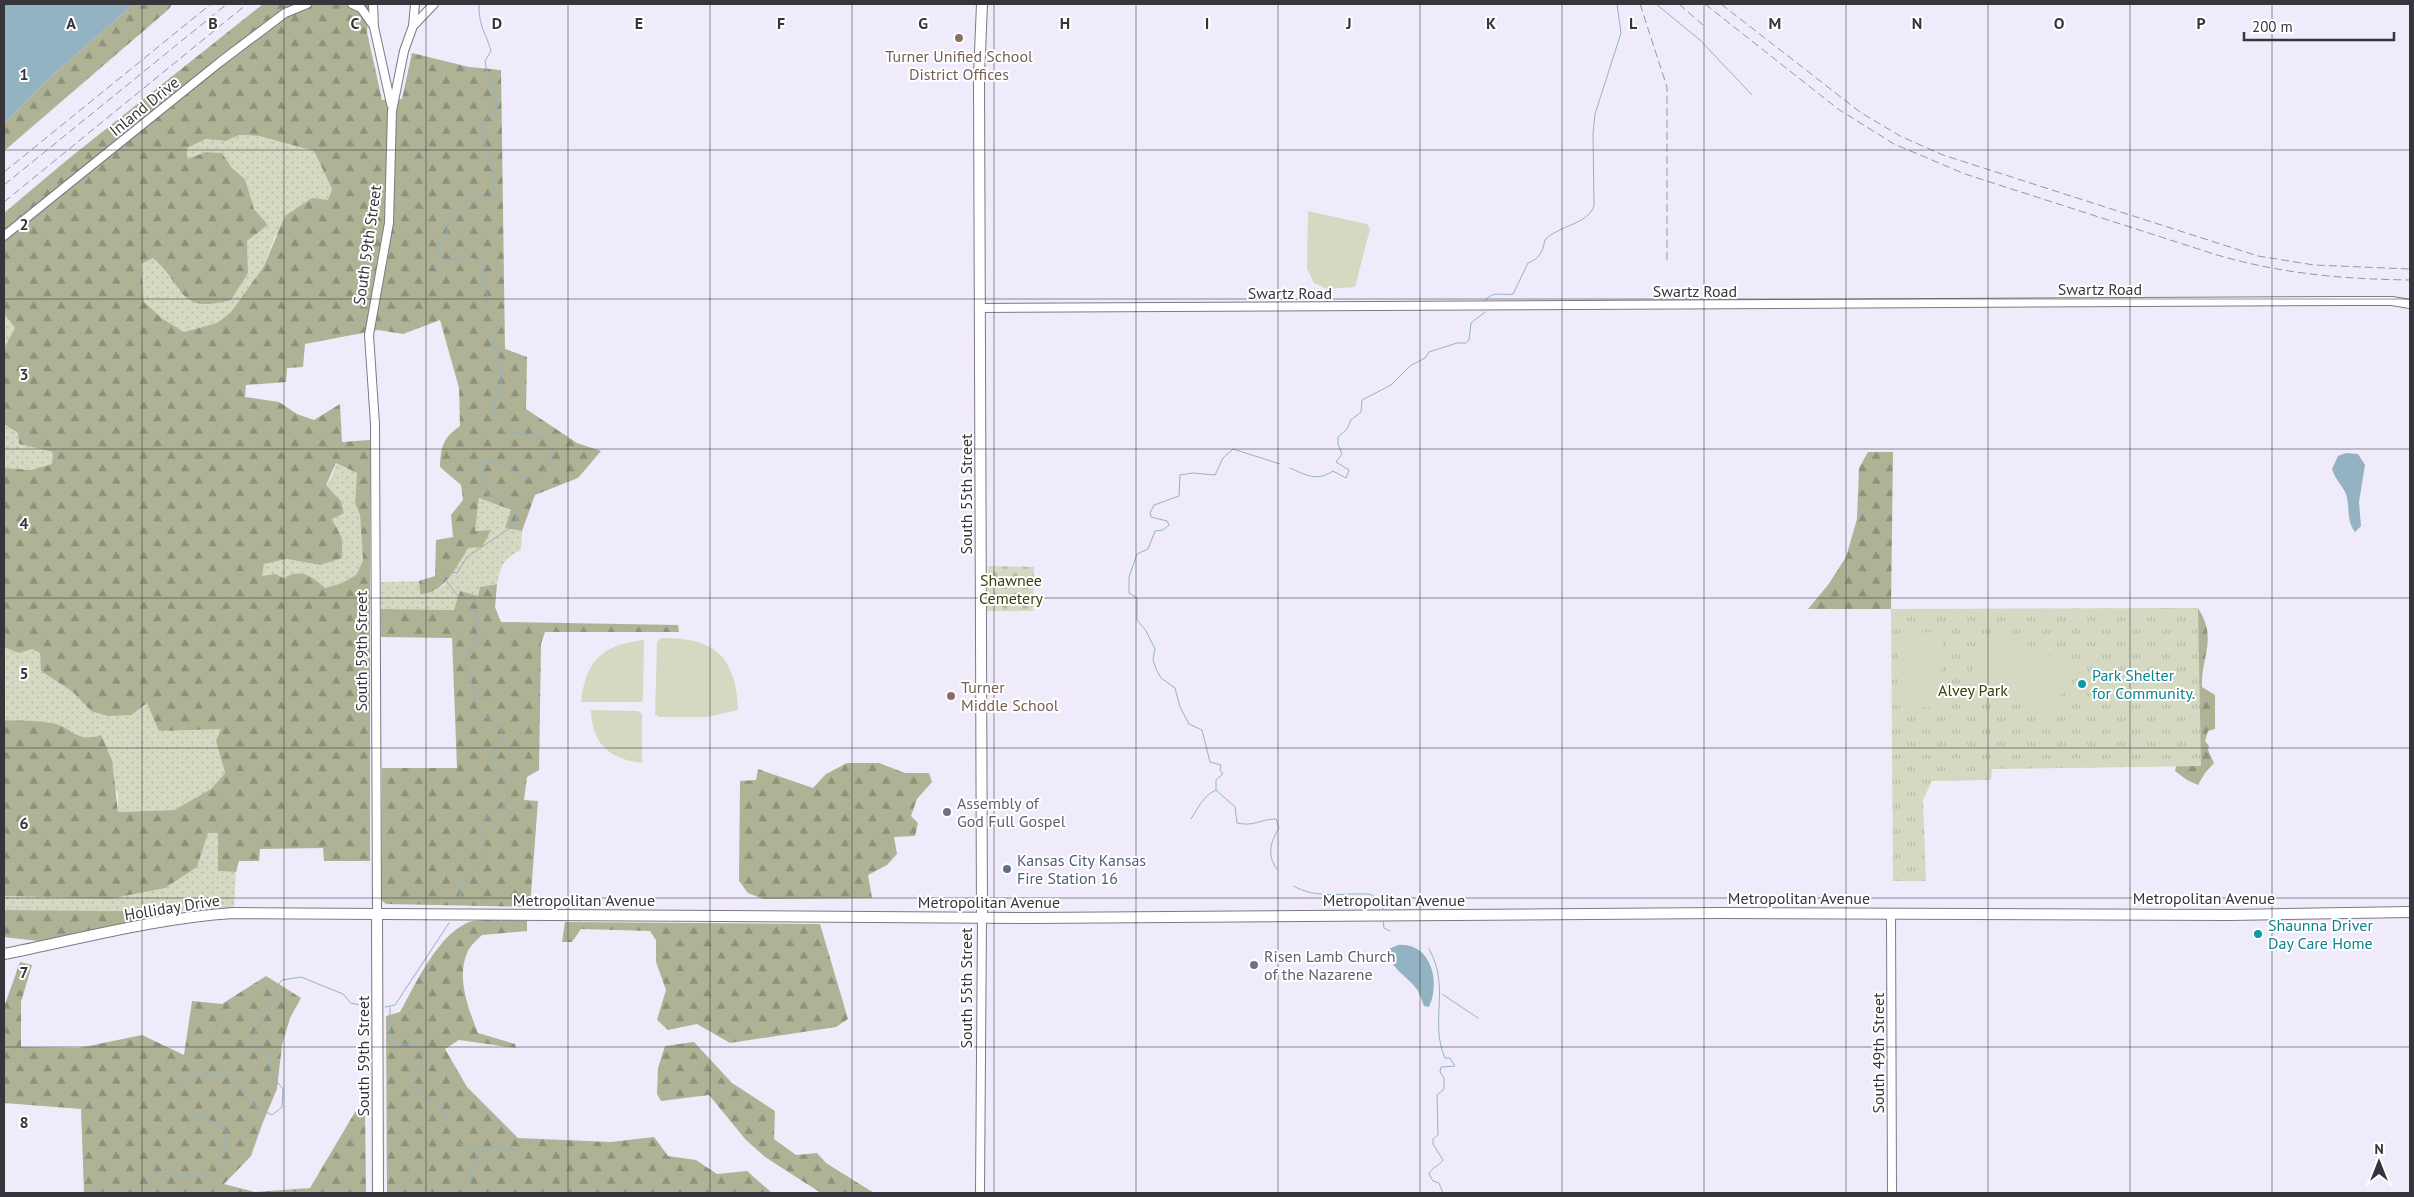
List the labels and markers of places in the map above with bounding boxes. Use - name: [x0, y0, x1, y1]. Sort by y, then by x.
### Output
- marker: Turner Unified School District Offices: [953, 32, 965, 44]
- place label: Turner Unified School District Offices: [885, 46, 1033, 84]
- place label: Park Shelter for Community.: [2092, 665, 2195, 703]
- place label: Turner Middle School: [961, 677, 1059, 715]
- marker: Park Shelter for Community.: [2076, 678, 2088, 690]
- marker: Turner Middle School: [945, 690, 957, 702]
- place label: Assembly of God Full Gospel: [957, 793, 1066, 831]
- marker: Assembly of God Full Gospel: [941, 806, 953, 818]
- place label: Kansas City Kansas Fire Station 16: [1017, 850, 1146, 888]
- marker: Kansas City Kansas Fire Station 16: [1001, 863, 1013, 875]
- place label: Shaunna Driver Day Care Home: [2268, 915, 2373, 953]
- marker: Shaunna Driver Day Care Home: [2252, 928, 2264, 940]
- place label: Risen Lamb Church of the Nazarene: [1264, 946, 1395, 984]
- marker: Risen Lamb Church of the Nazarene: [1248, 959, 1260, 971]

